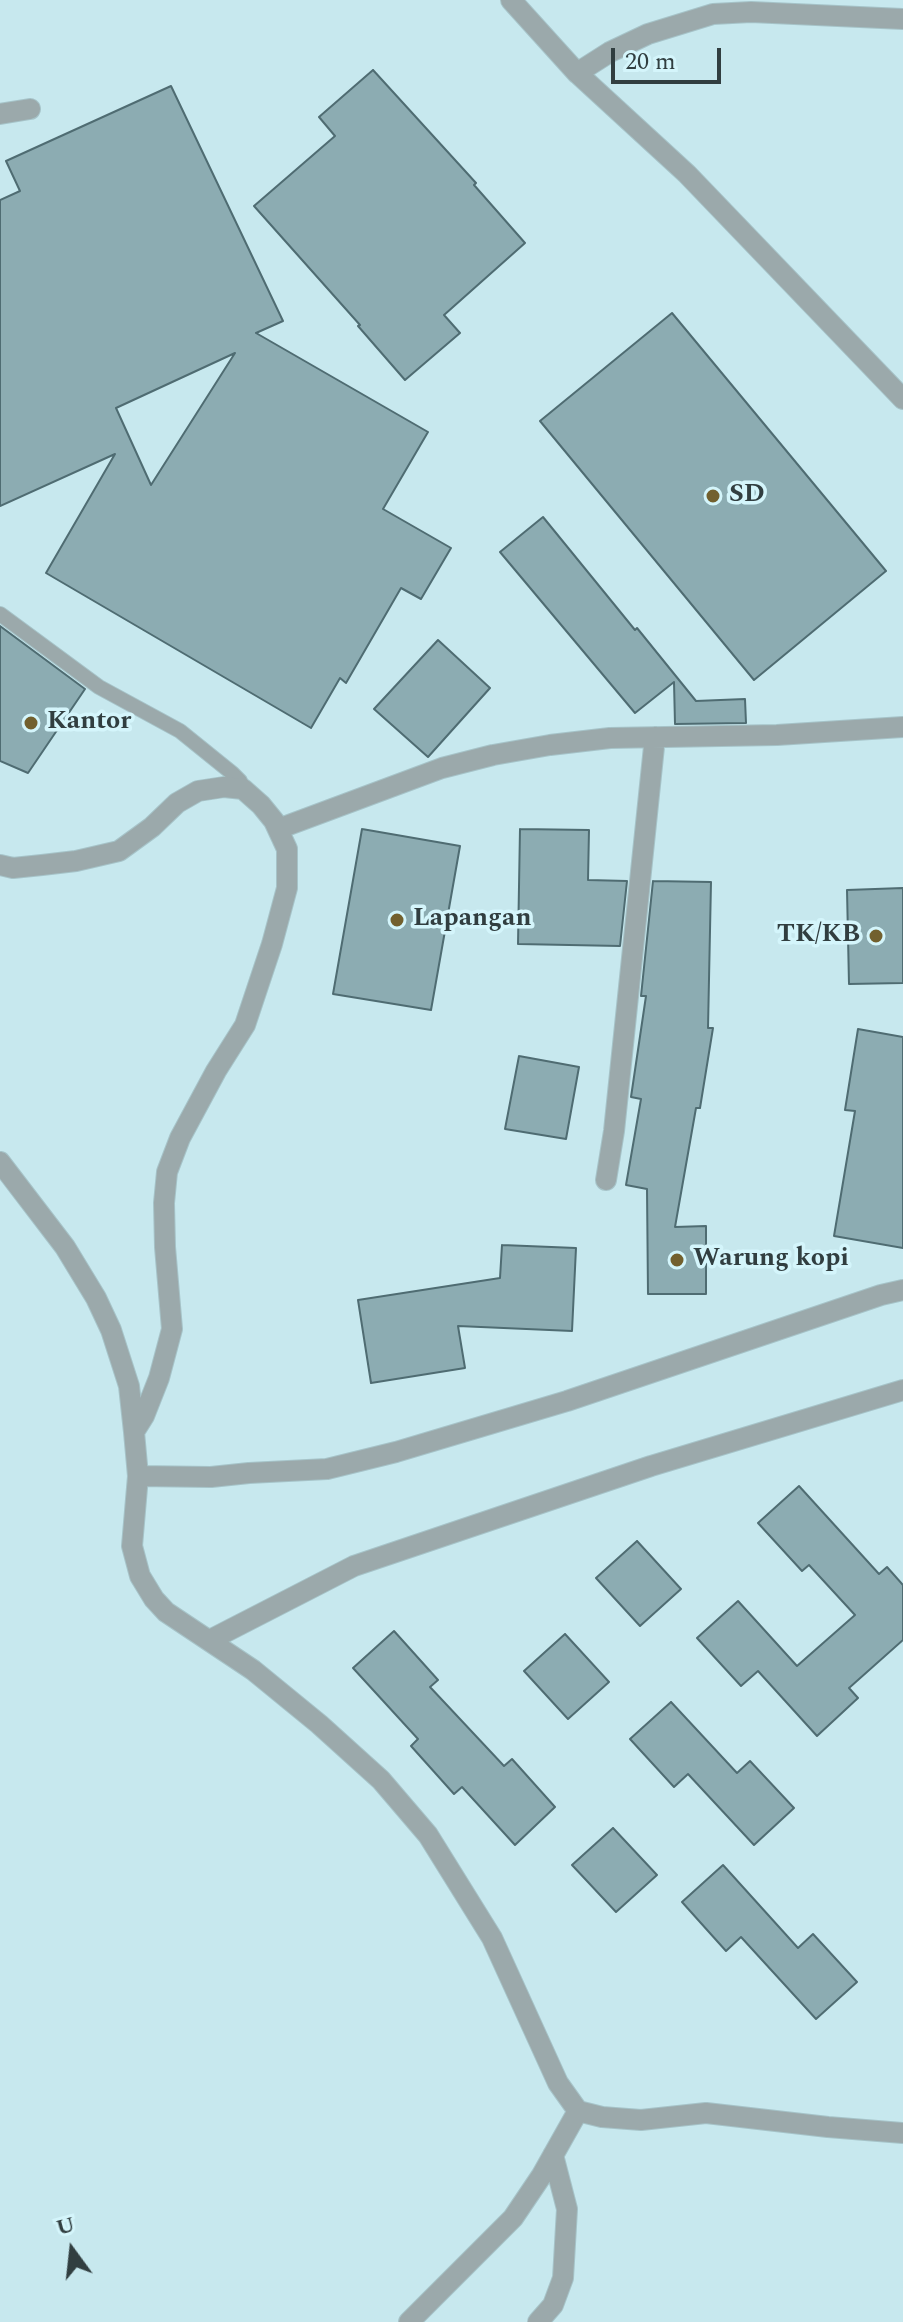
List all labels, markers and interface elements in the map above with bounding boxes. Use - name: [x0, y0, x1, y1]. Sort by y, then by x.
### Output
- scale bar: [615, 32, 725, 82]
- text: 20 m: [625, 44, 676, 80]
- place label: SD: [729, 480, 765, 512]
- marker: SD: [704, 487, 722, 505]
- place label: Kantor: [47, 707, 131, 739]
- marker: Kantor: [22, 714, 40, 732]
- place label: Lapangan: [413, 904, 531, 936]
- marker: Lapangan: [388, 911, 406, 929]
- place label: TK/KB: [777, 920, 860, 952]
- marker: TK/KB: [867, 927, 885, 945]
- place label: Warung kopi: [693, 1244, 849, 1276]
- marker: Warung kopi: [668, 1251, 686, 1269]
- text: U: [52, 2208, 79, 2245]
- north arrow: [32, 2210, 112, 2290]

